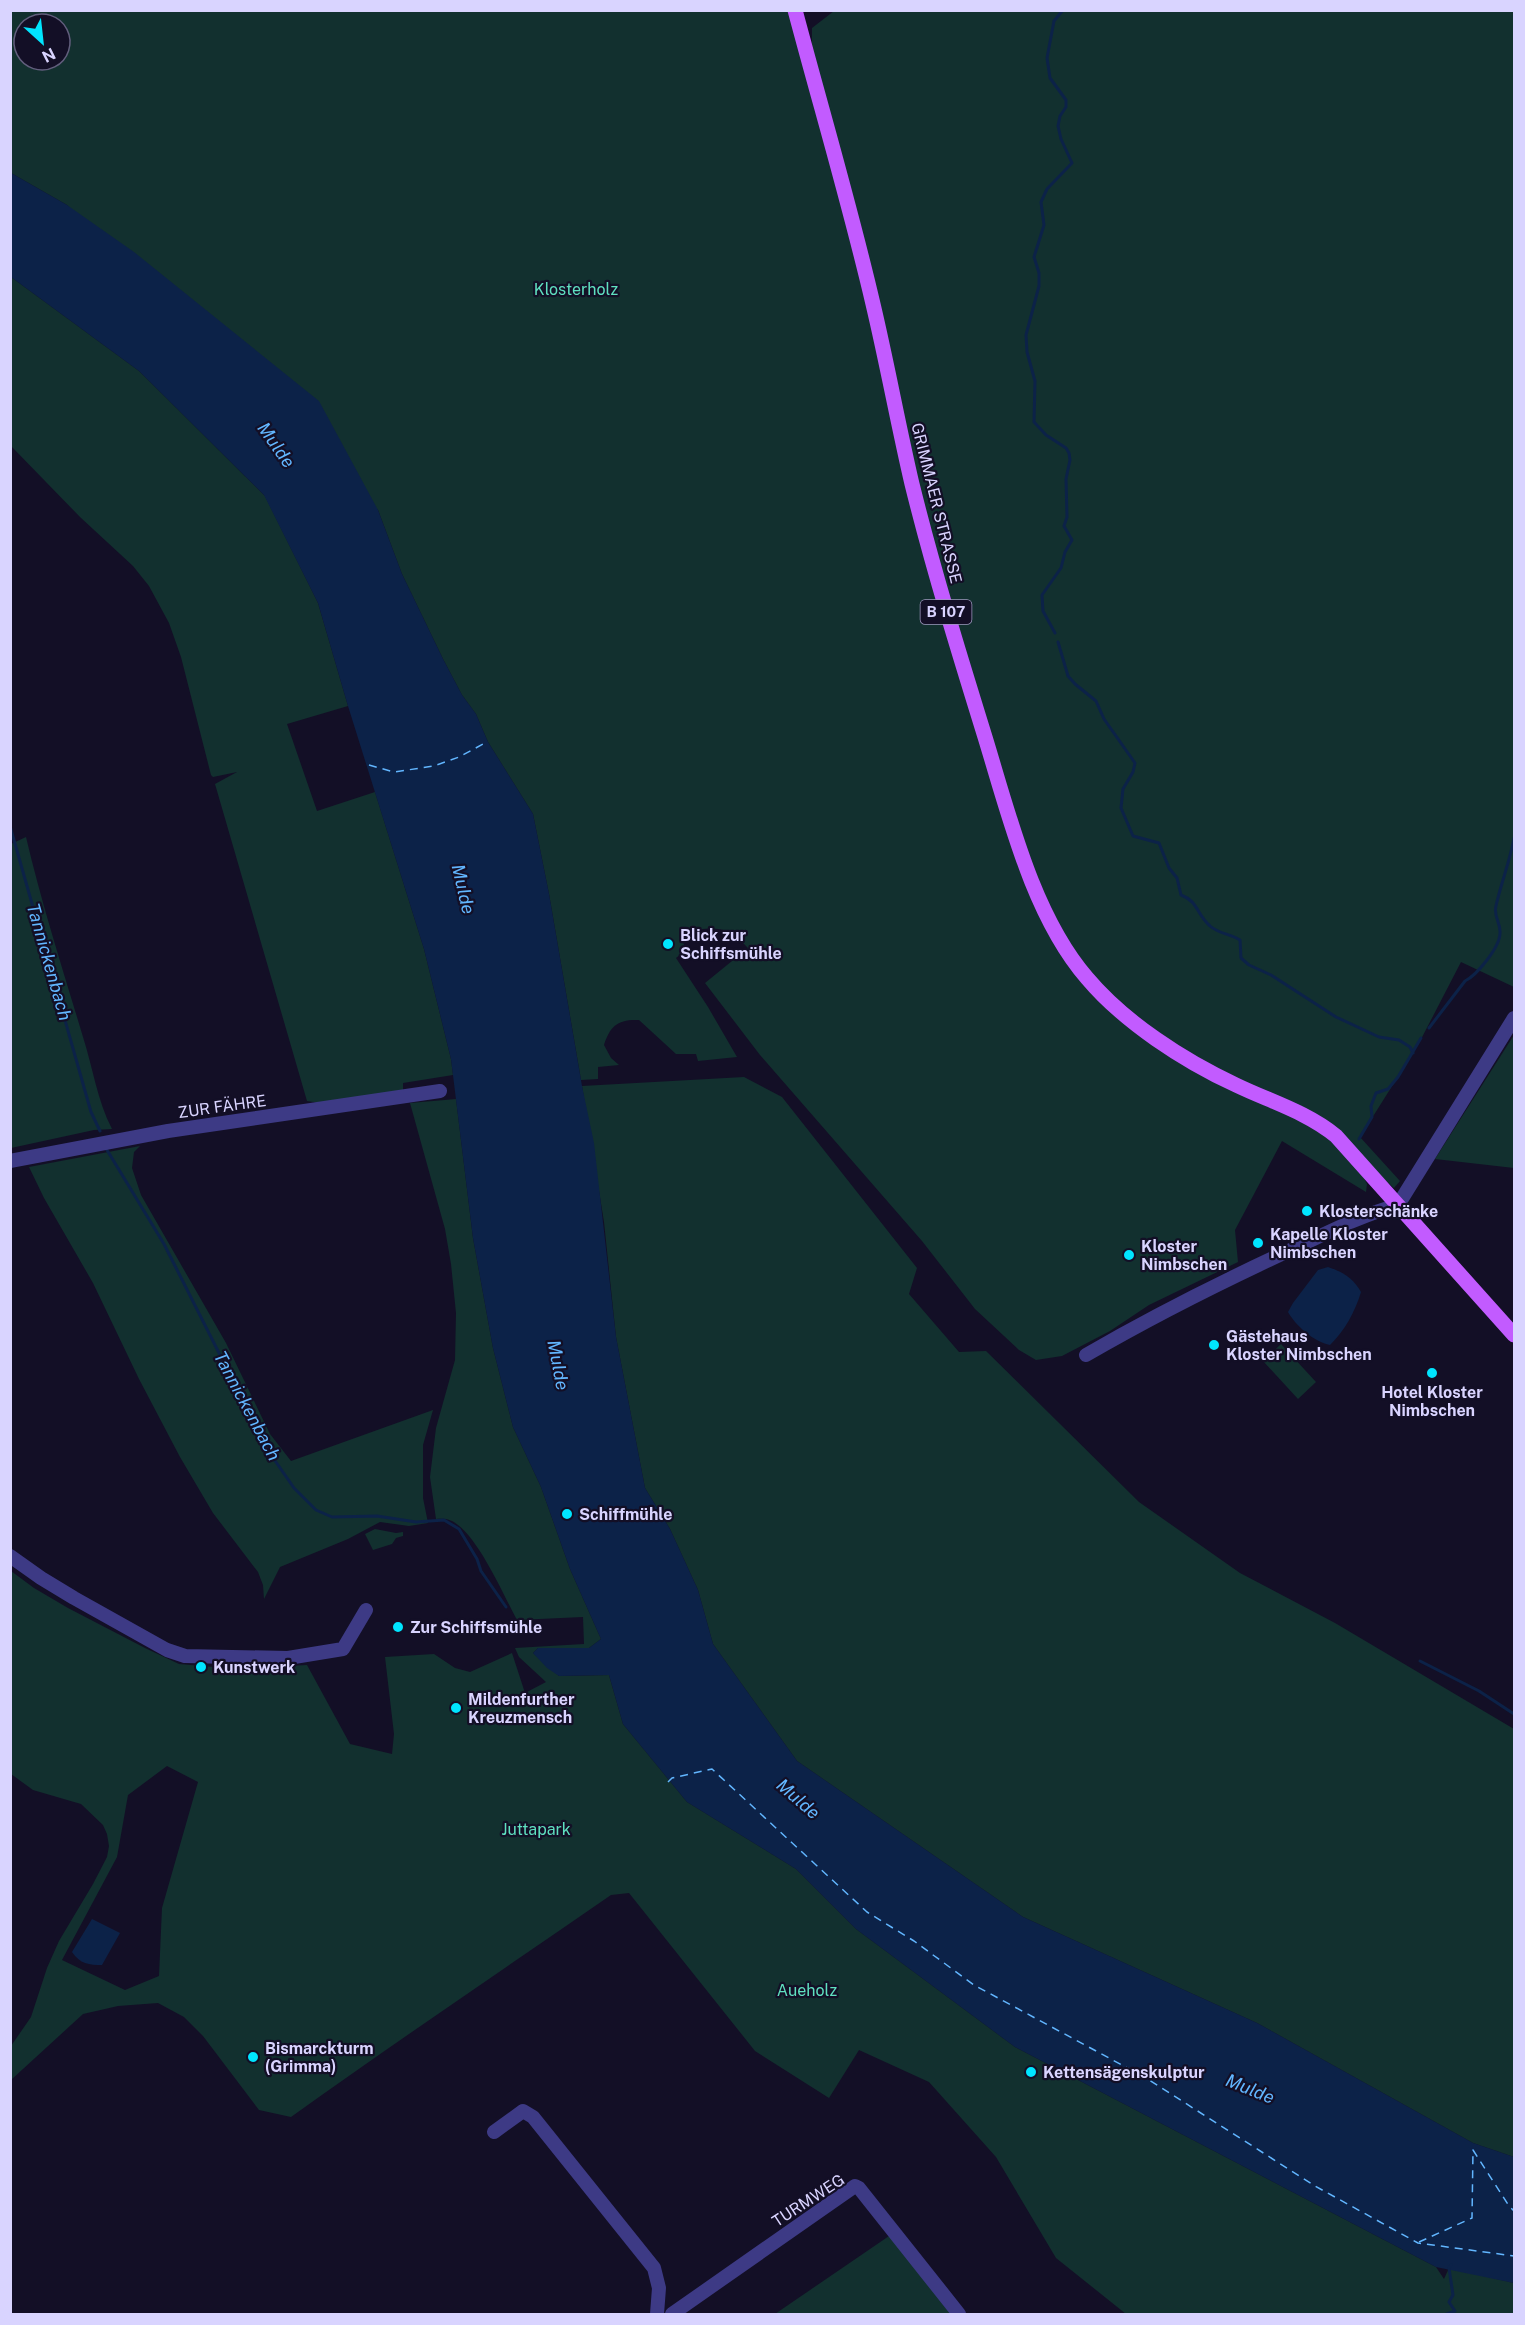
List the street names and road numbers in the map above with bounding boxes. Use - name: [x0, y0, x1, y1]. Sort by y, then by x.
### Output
- street label: GRIMMAER STRASSE: [907, 421, 966, 585]
- road number: B 107: [920, 600, 972, 624]
- street label: ZUR FÄHRE: [177, 1090, 267, 1122]
- street label: TURMWEG: [768, 2170, 848, 2231]

